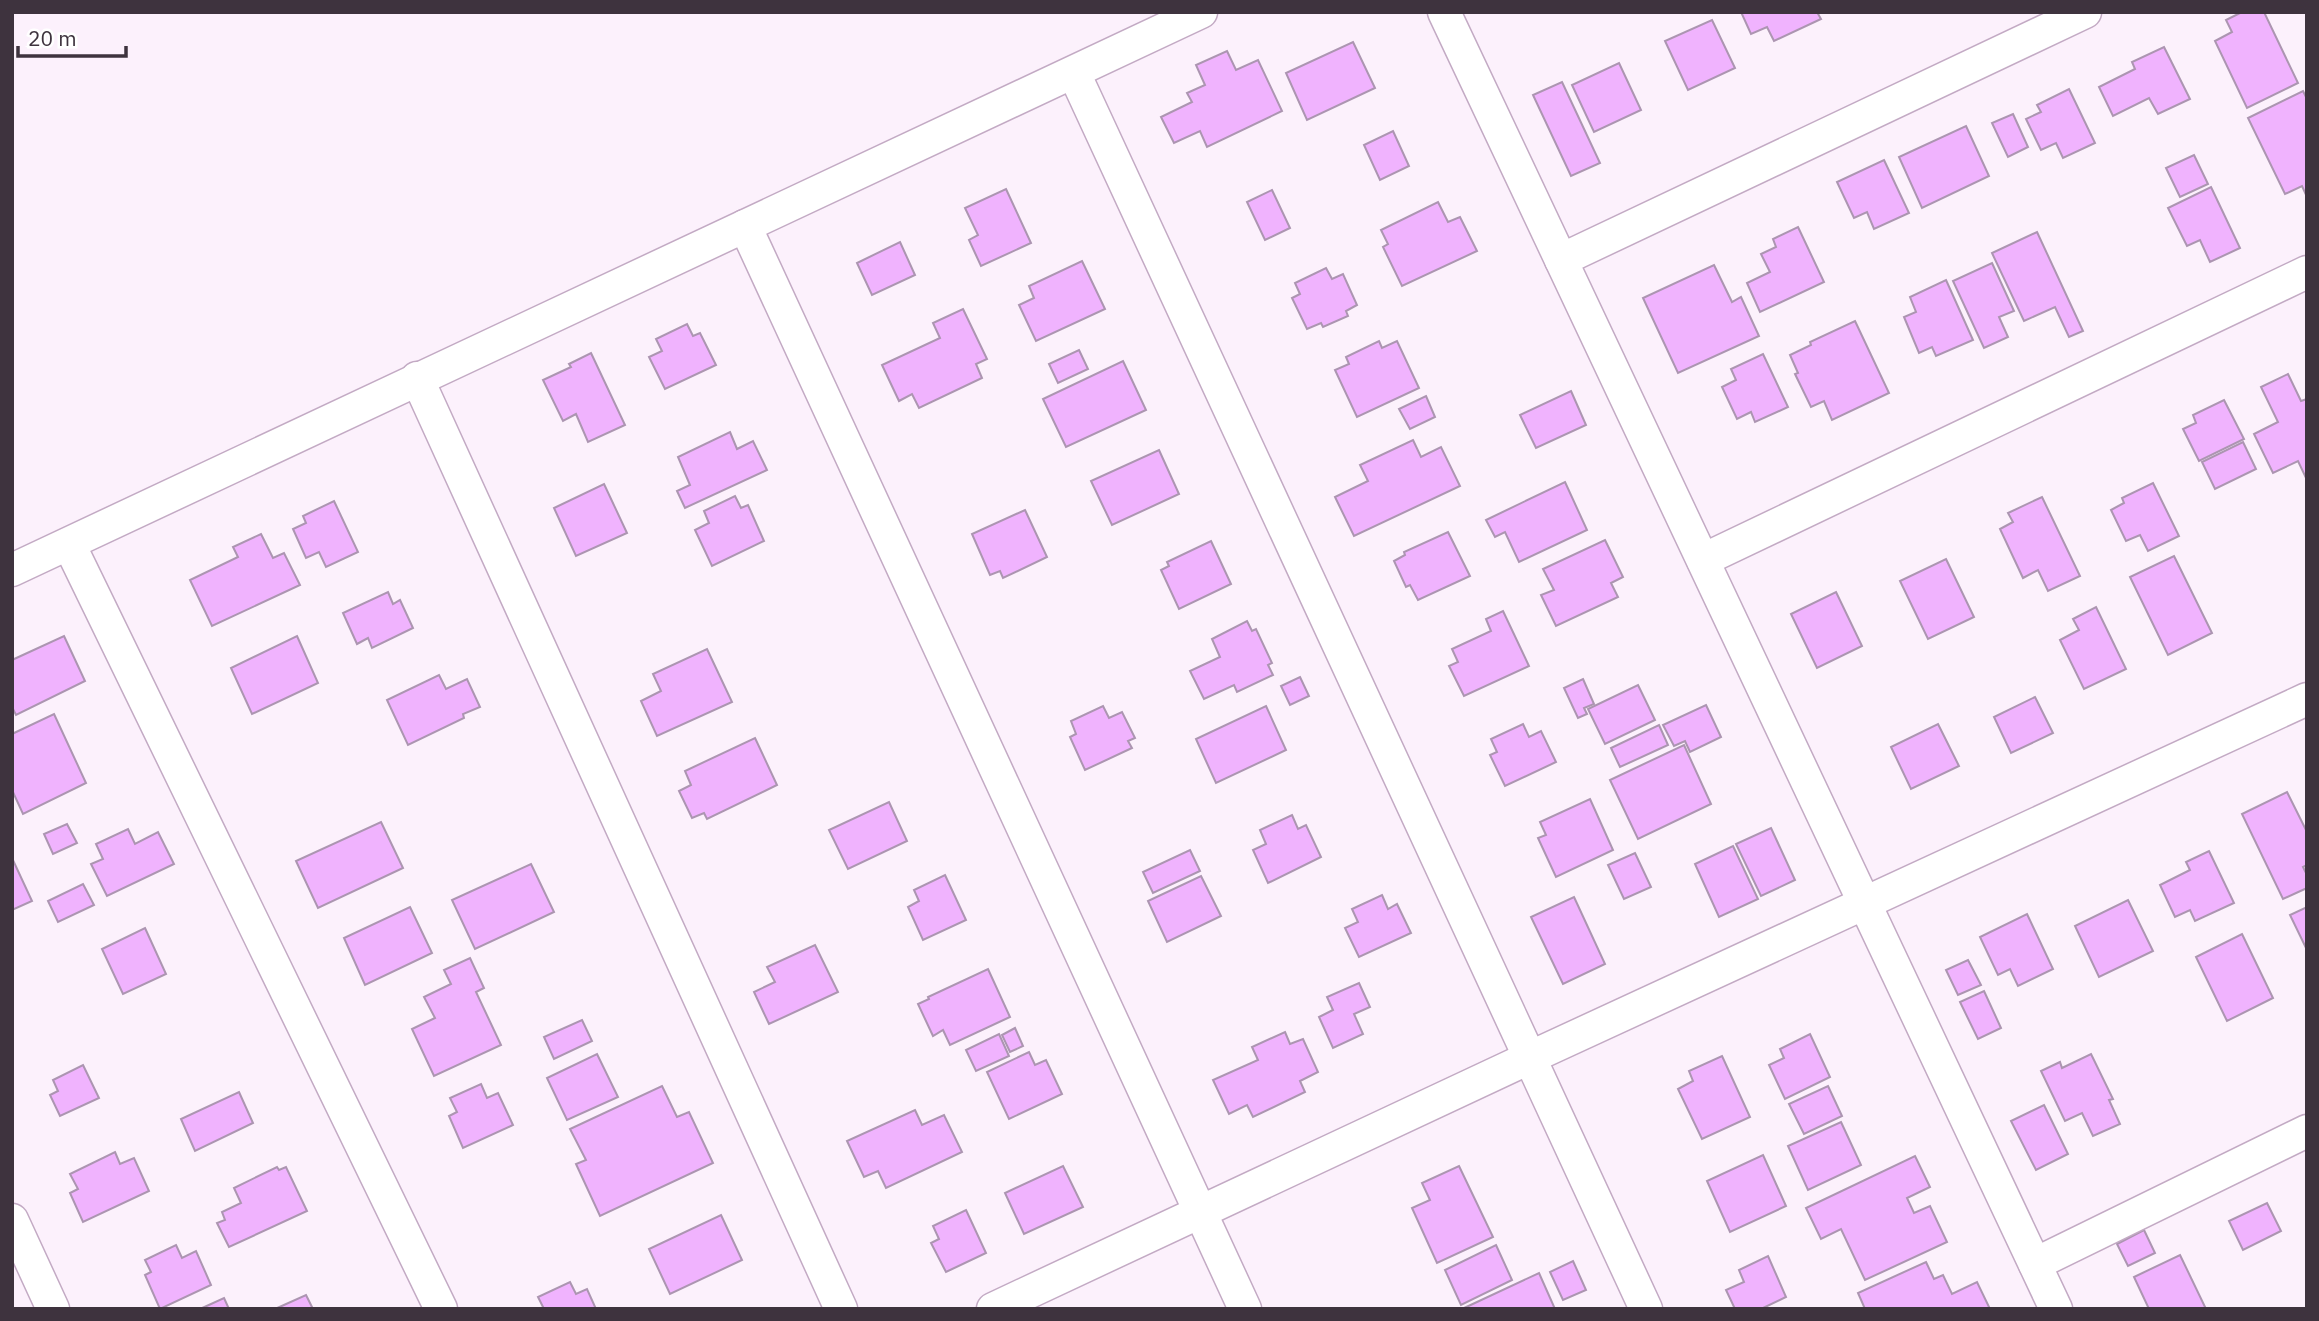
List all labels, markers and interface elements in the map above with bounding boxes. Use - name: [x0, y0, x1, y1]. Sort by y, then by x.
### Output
- scale bar: [18, 14, 126, 58]
- text: 20 m: [28, 24, 77, 52]

